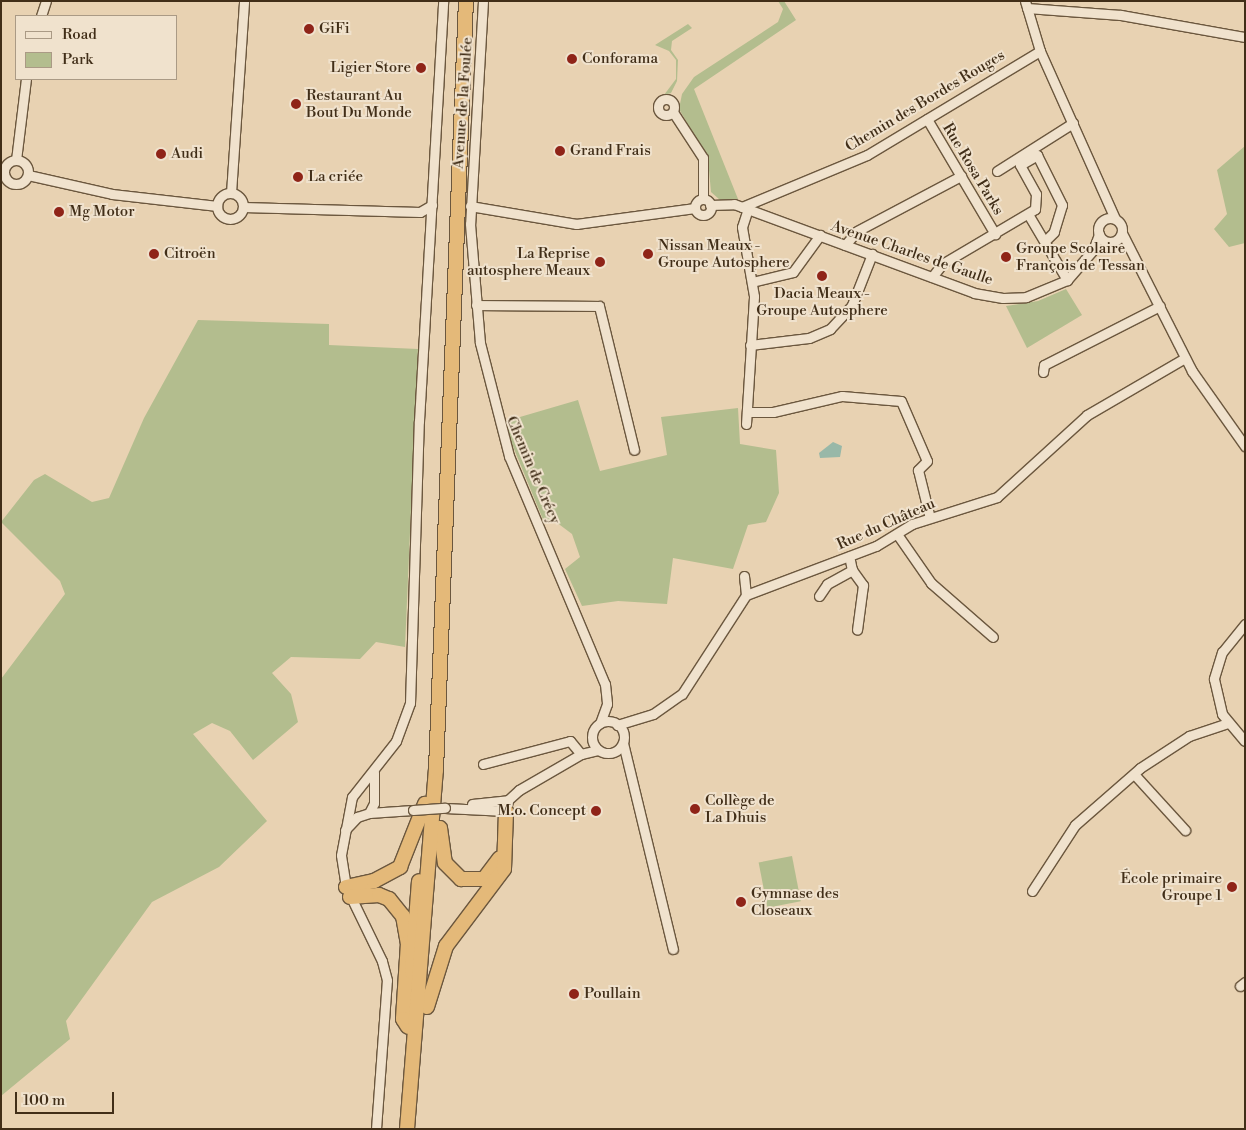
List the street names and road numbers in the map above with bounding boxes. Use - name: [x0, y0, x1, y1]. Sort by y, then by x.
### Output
- street label: Avenue de la Foulée: [449, 36, 477, 170]
- street label: Chemin des Bordes Rouges: [842, 46, 1008, 156]
- street label: Rue Rosa Parks: [939, 120, 1007, 218]
- street label: Avenue Charles de Gaulle: [829, 217, 995, 289]
- street label: Chemin de Crécy: [502, 413, 564, 527]
- street label: Rue du Château: [834, 494, 938, 554]

